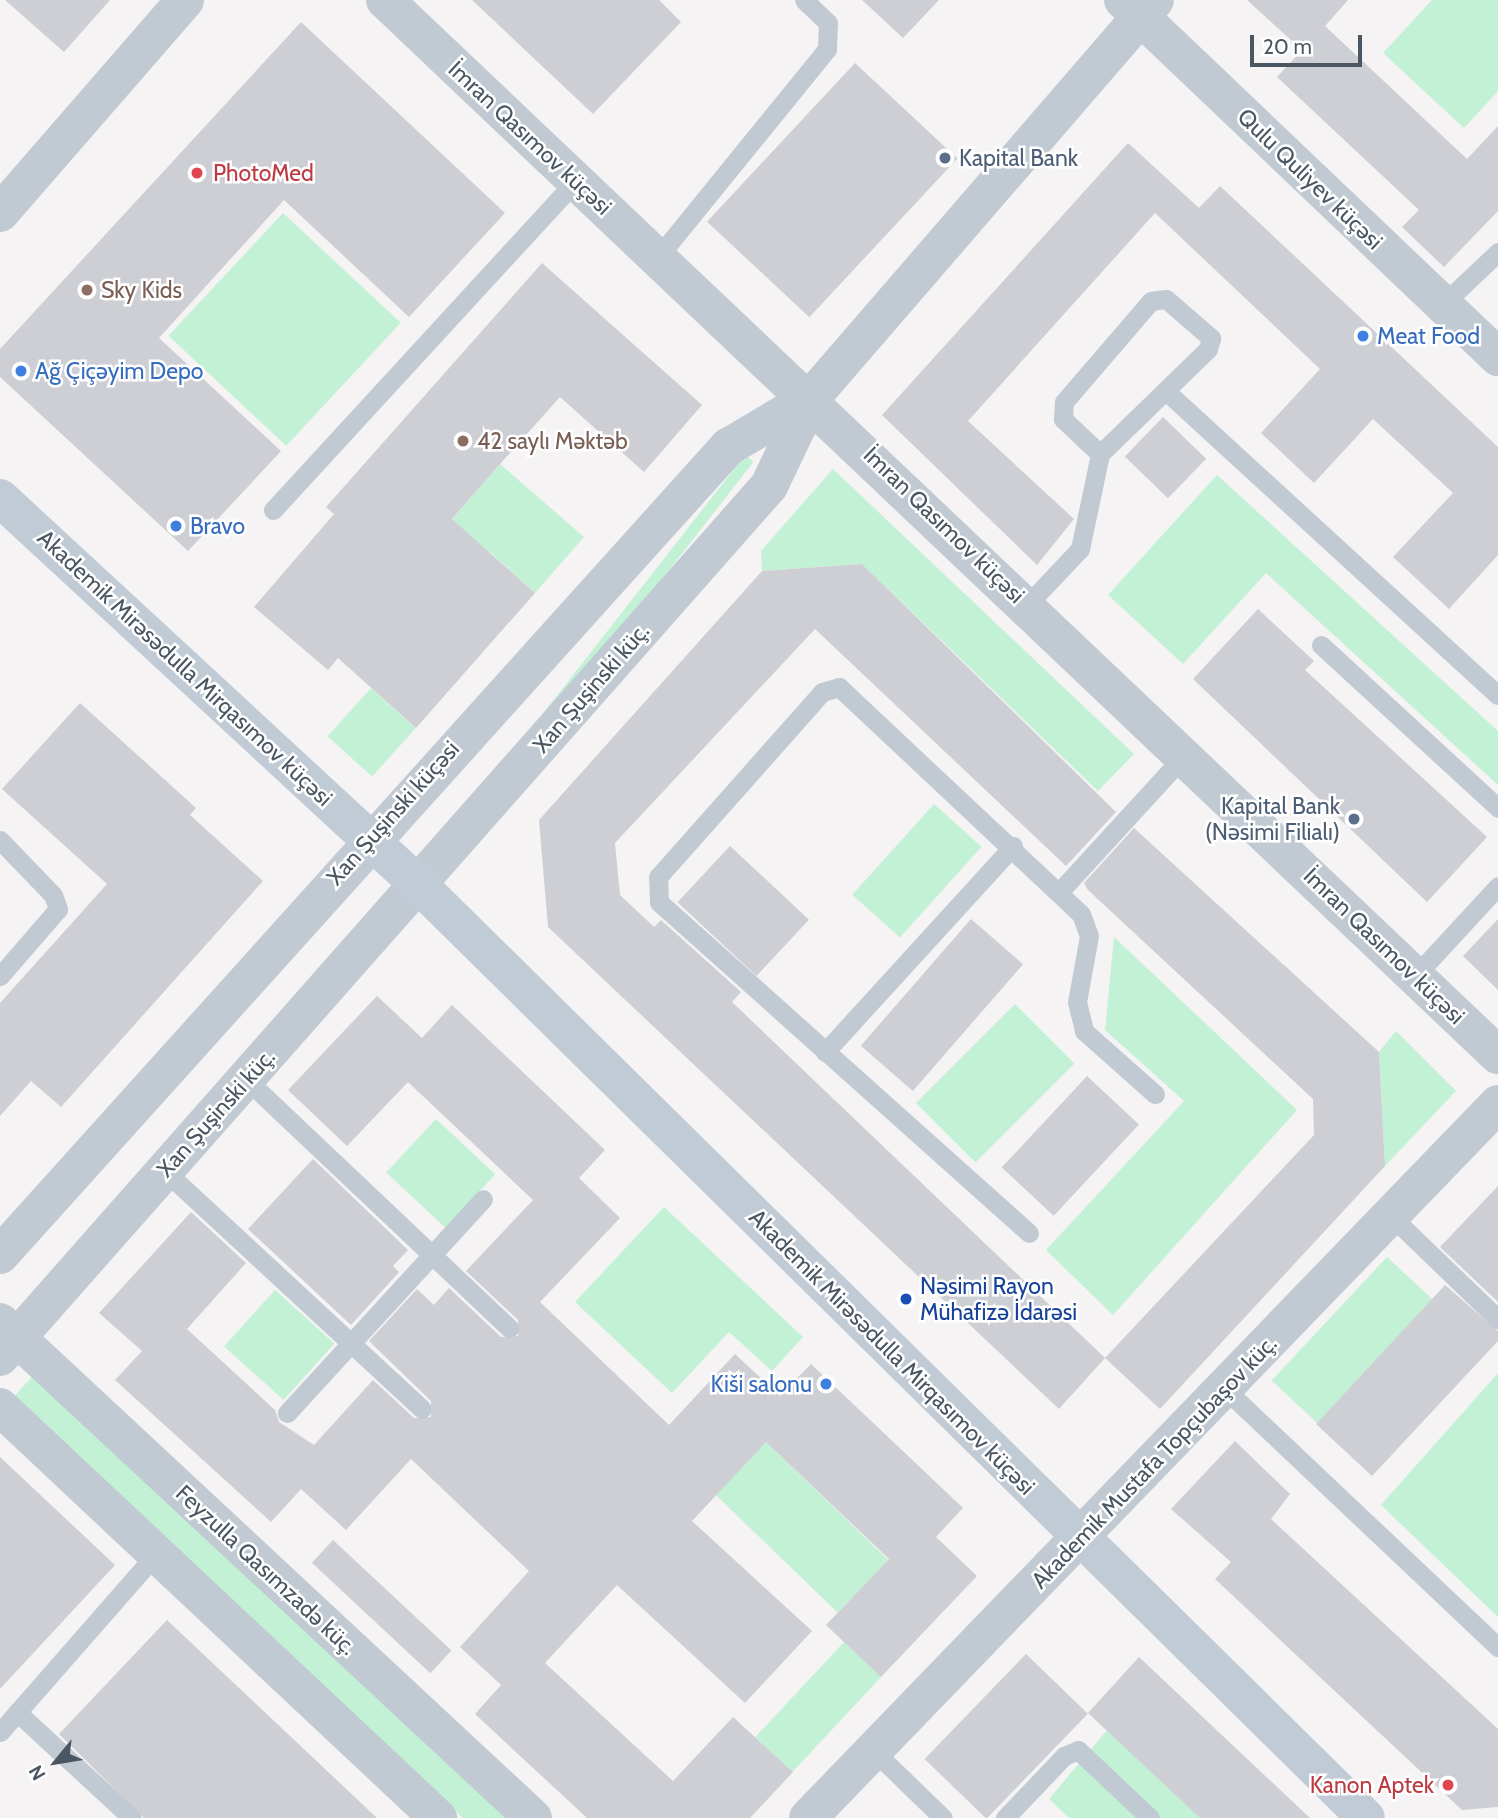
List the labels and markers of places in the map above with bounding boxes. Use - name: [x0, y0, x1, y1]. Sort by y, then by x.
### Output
- place label: Kapital Bank: [959, 144, 1078, 172]
- marker: Kapital Bank: [937, 150, 953, 166]
- place label: PhotoMed: [213, 159, 314, 187]
- marker: PhotoMed: [187, 163, 207, 183]
- place label: Sky Kids: [101, 276, 182, 304]
- marker: Sky Kids: [79, 282, 95, 298]
- place label: Meat Food: [1377, 322, 1480, 350]
- marker: Meat Food: [1355, 328, 1371, 344]
- place label: Ağ Çiçəyim Depo: [35, 357, 203, 385]
- marker: Ağ Çiçəyim Depo: [13, 363, 29, 379]
- place label: 42 saylı Məktəb: [477, 427, 628, 455]
- marker: 42 saylı Məktəb: [455, 433, 471, 449]
- place label: Bravo: [190, 512, 245, 540]
- marker: Bravo: [168, 518, 184, 534]
- place label: Kapital Bank (Nəsimi Filialı): [1205, 792, 1340, 846]
- marker: Kapital Bank (Nəsimi Filialı): [1346, 811, 1362, 827]
- place label: Nəsimi Rayon Mühafizə İdarəsi: [920, 1272, 1077, 1326]
- marker: Nəsimi Rayon Mühafizə İdarəsi: [898, 1291, 914, 1307]
- place label: Kiši salonu: [711, 1370, 812, 1398]
- marker: Kiši salonu: [818, 1376, 834, 1392]
- place label: Kanon Aptek: [1310, 1771, 1434, 1799]
- marker: Kanon Aptek: [1440, 1777, 1456, 1793]

